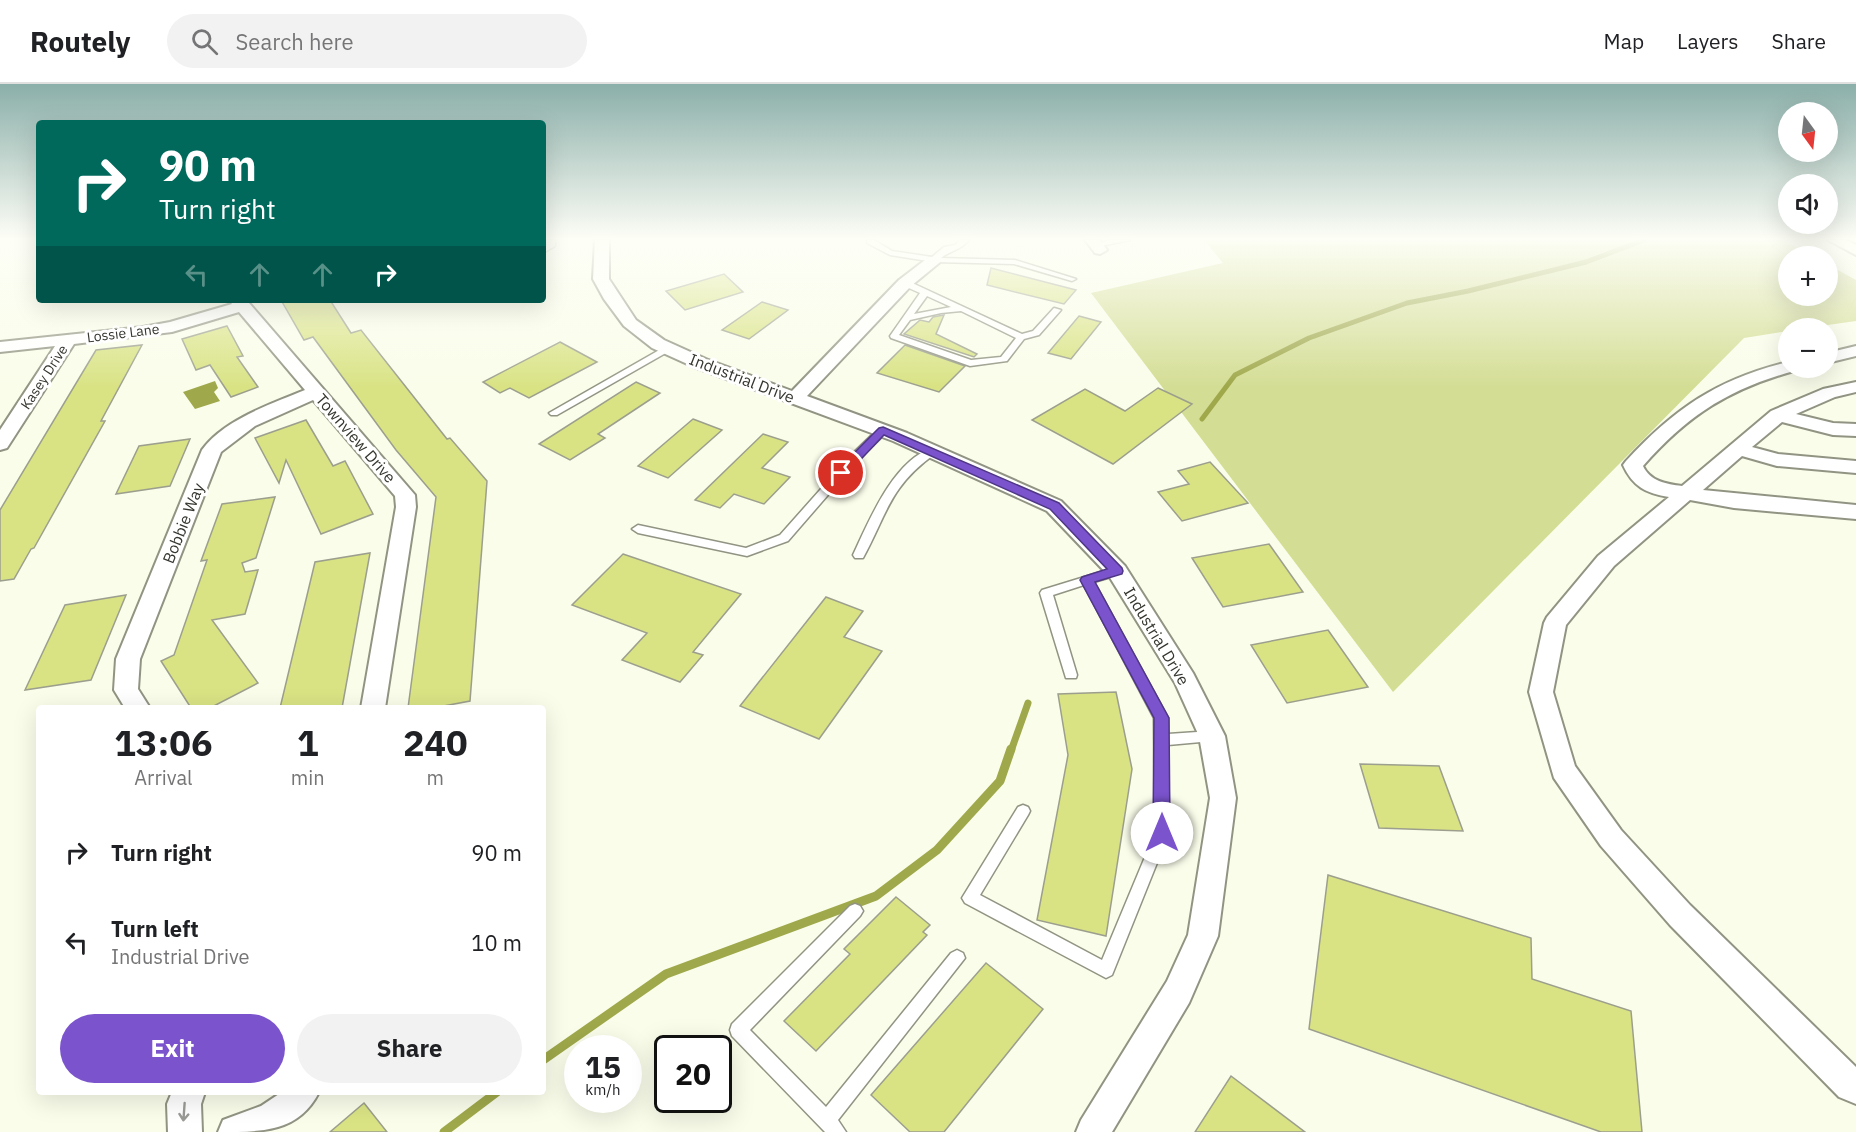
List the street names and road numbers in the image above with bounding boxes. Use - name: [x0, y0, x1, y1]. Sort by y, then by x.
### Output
- street label: Lossie Lane: [86, 320, 161, 346]
- street label: Kasey Drive: [16, 341, 72, 413]
- street label: Industrial Drive: [687, 349, 798, 407]
- street label: Townview Drive: [312, 389, 400, 487]
- street label: Bobbie Way: [158, 480, 208, 566]
- street label: Industrial Drive: [1120, 583, 1194, 689]

